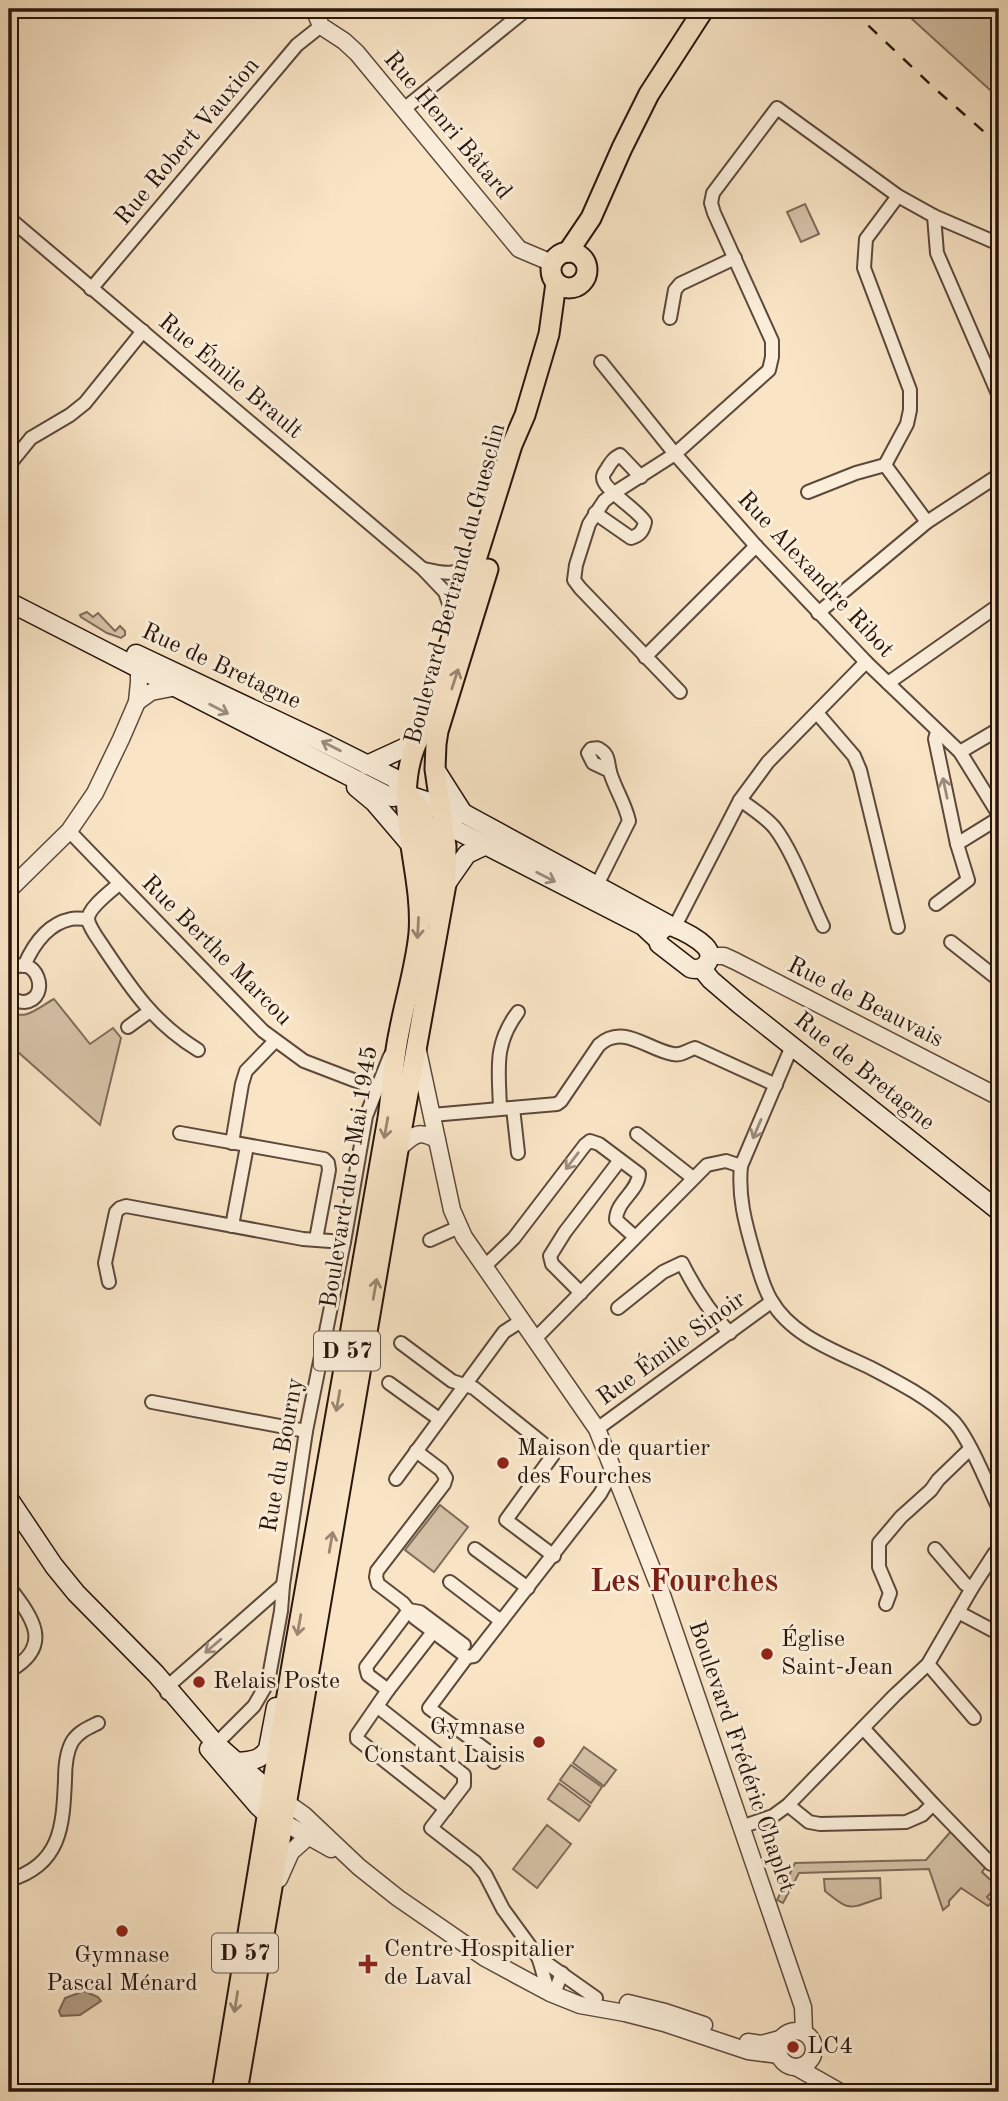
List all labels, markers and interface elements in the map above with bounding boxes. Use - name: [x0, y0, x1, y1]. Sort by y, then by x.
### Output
- street label: Rue Henri Bâtard: [378, 48, 516, 204]
- street label: Rue Robert Vauxion: [111, 54, 265, 230]
- street label: Rue Émile Brault: [153, 307, 309, 444]
- street label: Boulevard Bertrand du Guesclin: [402, 421, 510, 747]
- street label: Rue Alexandre Ribot: [732, 487, 898, 663]
- street label: Rue de Bretagne: [138, 620, 304, 714]
- one-way arrow: [449, 668, 462, 690]
- one-way arrow: [208, 703, 229, 717]
- one-way arrow: [321, 739, 342, 753]
- one-way arrow: [938, 777, 952, 800]
- one-way arrow: [536, 870, 556, 884]
- street label: Rue Berthe Marcou: [136, 871, 296, 1031]
- one-way arrow: [412, 916, 425, 939]
- street label: Rue de Beauvais: [783, 953, 947, 1053]
- street label: Rue de Bretagne: [789, 1008, 939, 1136]
- street label: Boulevard du 8 Mai 1945: [317, 1044, 383, 1310]
- one-way arrow: [379, 1116, 392, 1139]
- one-way arrow: [750, 1117, 763, 1139]
- one-way arrow: [565, 1152, 580, 1170]
- one-way arrow: [368, 1278, 382, 1301]
- street label: Rue Émile Sinoir: [591, 1284, 751, 1411]
- road number: D 57: [314, 1332, 380, 1370]
- street label: Rue du Bourny: [258, 1376, 308, 1534]
- one-way arrow: [331, 1389, 344, 1412]
- place label: Maison de quartier des Fourches: [517, 1437, 710, 1489]
- marker: Maison de quartier des Fourches: [495, 1455, 511, 1471]
- one-way arrow: [325, 1531, 338, 1554]
- district label: Les Fourches: [590, 1567, 778, 1599]
- one-way arrow: [292, 1613, 305, 1636]
- street label: Boulevard Frédéric Chaplet: [683, 1618, 799, 1896]
- place label: Église Saint-Jean: [781, 1624, 893, 1680]
- one-way arrow: [204, 1638, 222, 1654]
- marker: Église Saint-Jean: [759, 1646, 775, 1662]
- place label: Relais Poste: [213, 1670, 340, 1694]
- marker: Relais Poste: [191, 1674, 207, 1690]
- place label: Gymnase Constant Laisis: [364, 1716, 525, 1768]
- marker: Gymnase Constant Laisis: [531, 1734, 547, 1750]
- marker: Gymnase Pascal Ménard: [114, 1923, 130, 1939]
- road number: D 57: [212, 1934, 278, 1972]
- place label: Centre Hospitalier de Laval: [384, 1938, 574, 1990]
- place label: Gymnase Pascal Ménard: [46, 1944, 198, 1996]
- marker: Centre Hospitalier de Laval: [358, 1954, 378, 1974]
- one-way arrow: [229, 1991, 242, 2013]
- place label: LC4: [807, 2035, 853, 2059]
- marker: LC4: [785, 2039, 801, 2055]

